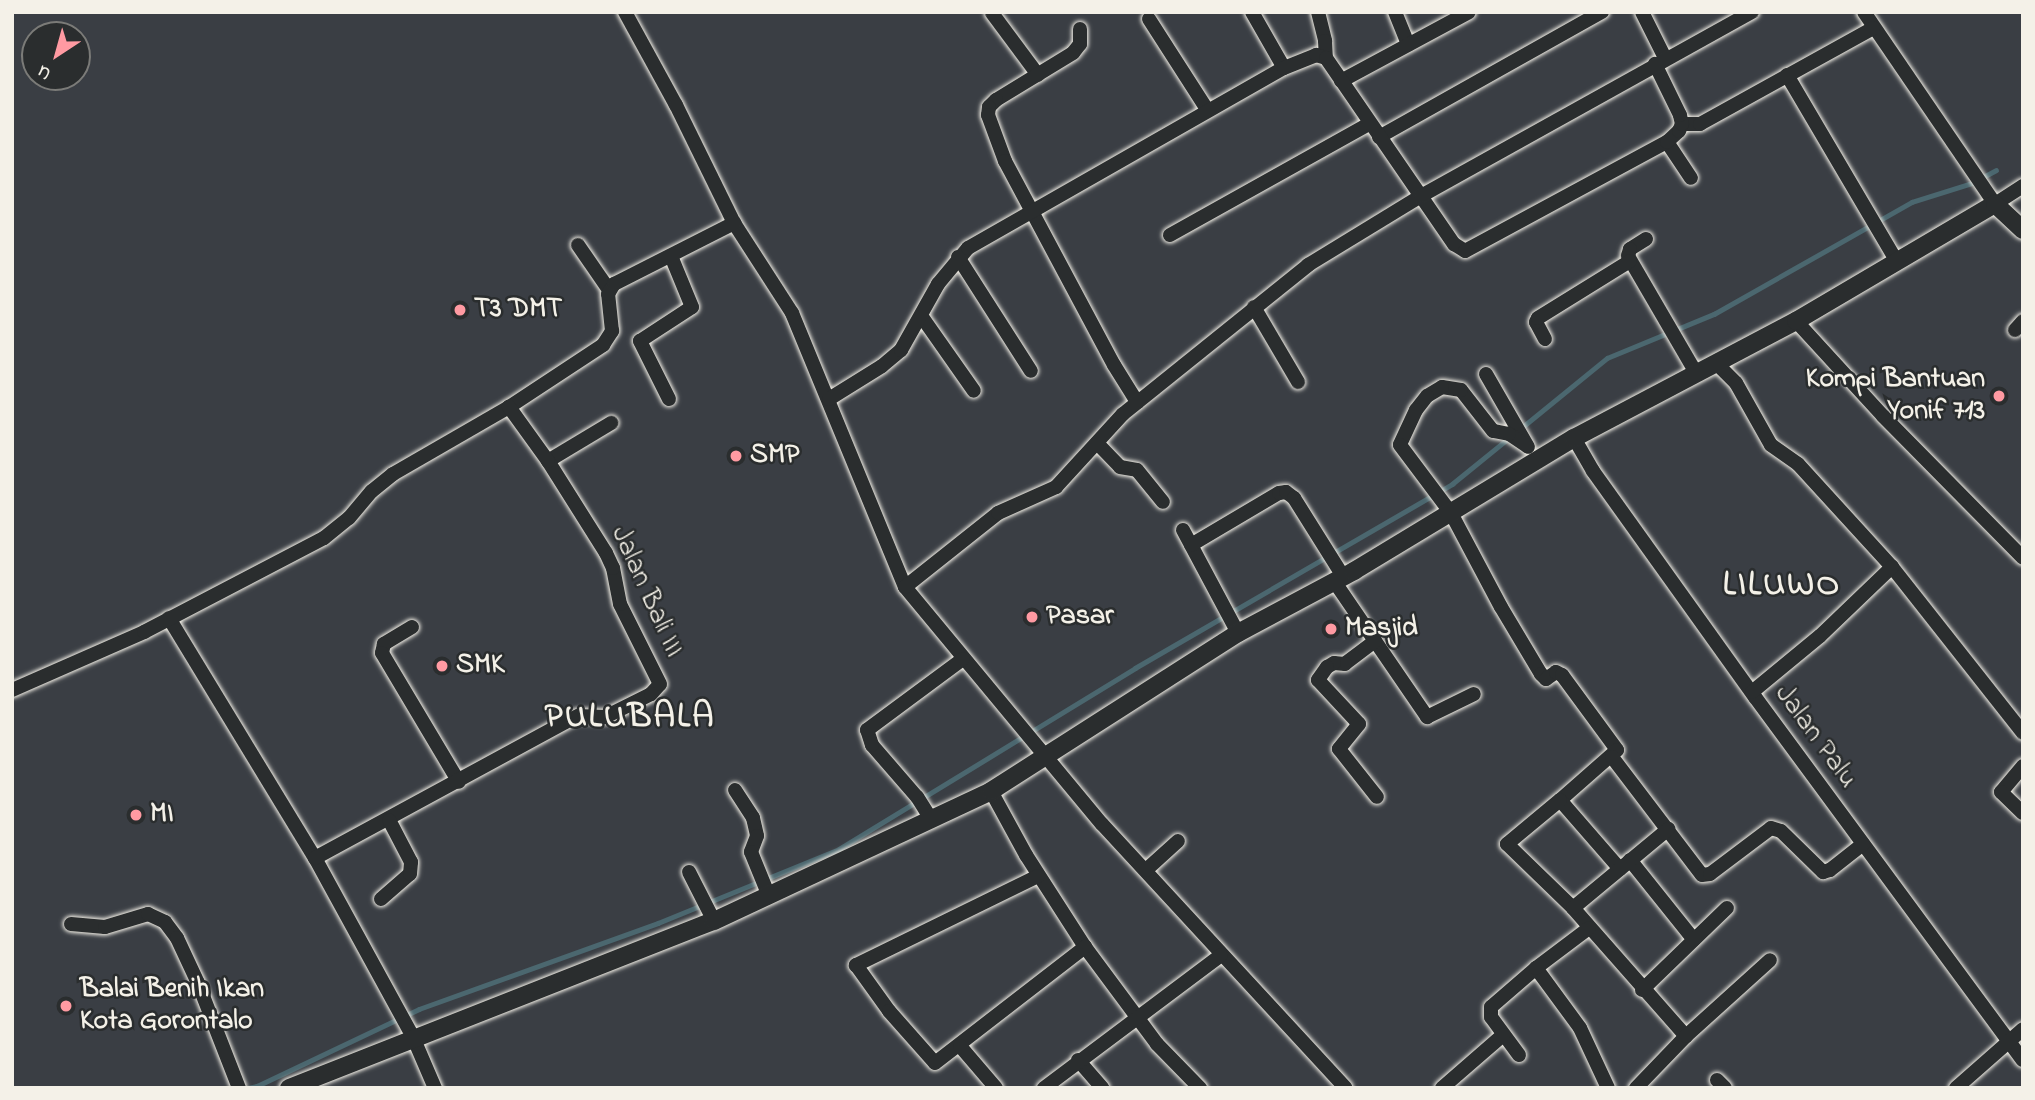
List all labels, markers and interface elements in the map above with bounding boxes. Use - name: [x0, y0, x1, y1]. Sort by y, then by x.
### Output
- north arrow: [21, 21, 91, 91]
- text: U: [32, 57, 57, 86]
- place label: T3 DMT: [474, 293, 562, 327]
- marker: T3 DMT: [452, 302, 468, 318]
- place label: Kompi Bantuan Yonif 713: [1806, 363, 1985, 429]
- marker: Kompi Bantuan Yonif 713: [1991, 388, 2007, 404]
- place label: SMP: [750, 439, 800, 473]
- marker: SMP: [728, 448, 744, 464]
- street label: Jalan Bali III: [602, 521, 690, 663]
- district label: LILUWO: [1724, 565, 1840, 607]
- place label: Pasar: [1046, 600, 1114, 634]
- marker: Pasar: [1024, 609, 1040, 625]
- place label: Masjid: [1345, 612, 1418, 646]
- marker: Masjid: [1323, 621, 1339, 637]
- place label: SMK: [456, 649, 505, 683]
- marker: SMK: [434, 658, 450, 674]
- street label: Jalan Palu: [1766, 679, 1864, 795]
- district label: PULUBALA: [546, 697, 714, 739]
- place label: MI: [150, 798, 174, 832]
- marker: MI: [128, 807, 144, 823]
- place label: Balai Benih Ikan Kota Gorontalo: [80, 973, 264, 1039]
- marker: Balai Benih Ikan Kota Gorontalo: [58, 998, 74, 1014]

